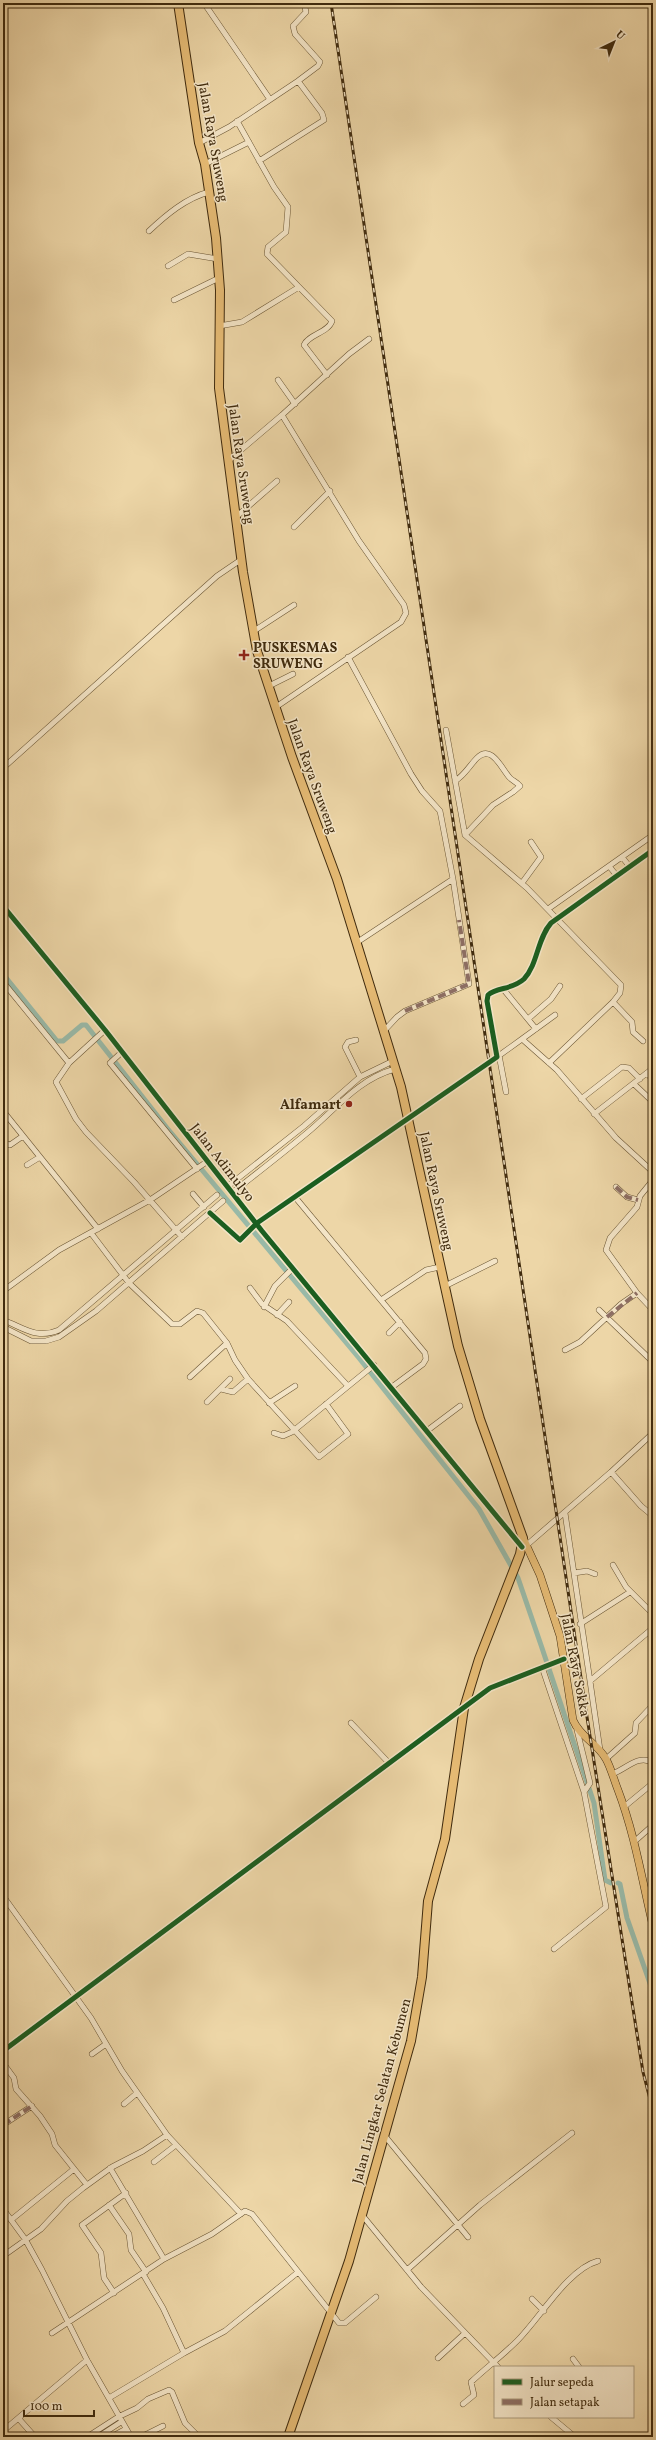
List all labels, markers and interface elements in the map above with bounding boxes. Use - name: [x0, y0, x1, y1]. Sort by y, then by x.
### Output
- north arrow: [594, 22, 634, 62]
- text: U: [612, 28, 628, 44]
- street label: Jalan Raya Sruweng: [193, 81, 232, 204]
- street label: Jalan Raya Sruweng: [223, 403, 258, 526]
- place label: PUSKESMAS SRUWENG: [253, 639, 338, 674]
- marker: PUSKESMAS SRUWENG: [238, 649, 250, 661]
- street label: Jalan Raya Sruweng: [282, 716, 341, 837]
- place label: Alfamart: [280, 1096, 341, 1115]
- marker: Alfamart: [344, 1099, 354, 1109]
- street label: Jalan Adimulyo: [185, 1120, 259, 1206]
- street label: Jalan Raya Sruweng: [414, 1130, 457, 1253]
- street label: Jalan Raya Sokka: [555, 1612, 594, 1718]
- street label: Jalan Lingkar Selatan Kebumen: [348, 1996, 416, 2186]
- legend: [494, 2366, 634, 2418]
- text: Jalur sepeda: [530, 2375, 594, 2391]
- scale bar: [24, 2392, 94, 2418]
- text: Jalan setapak: [530, 2395, 600, 2411]
- text: 100 m: [30, 2399, 63, 2415]

